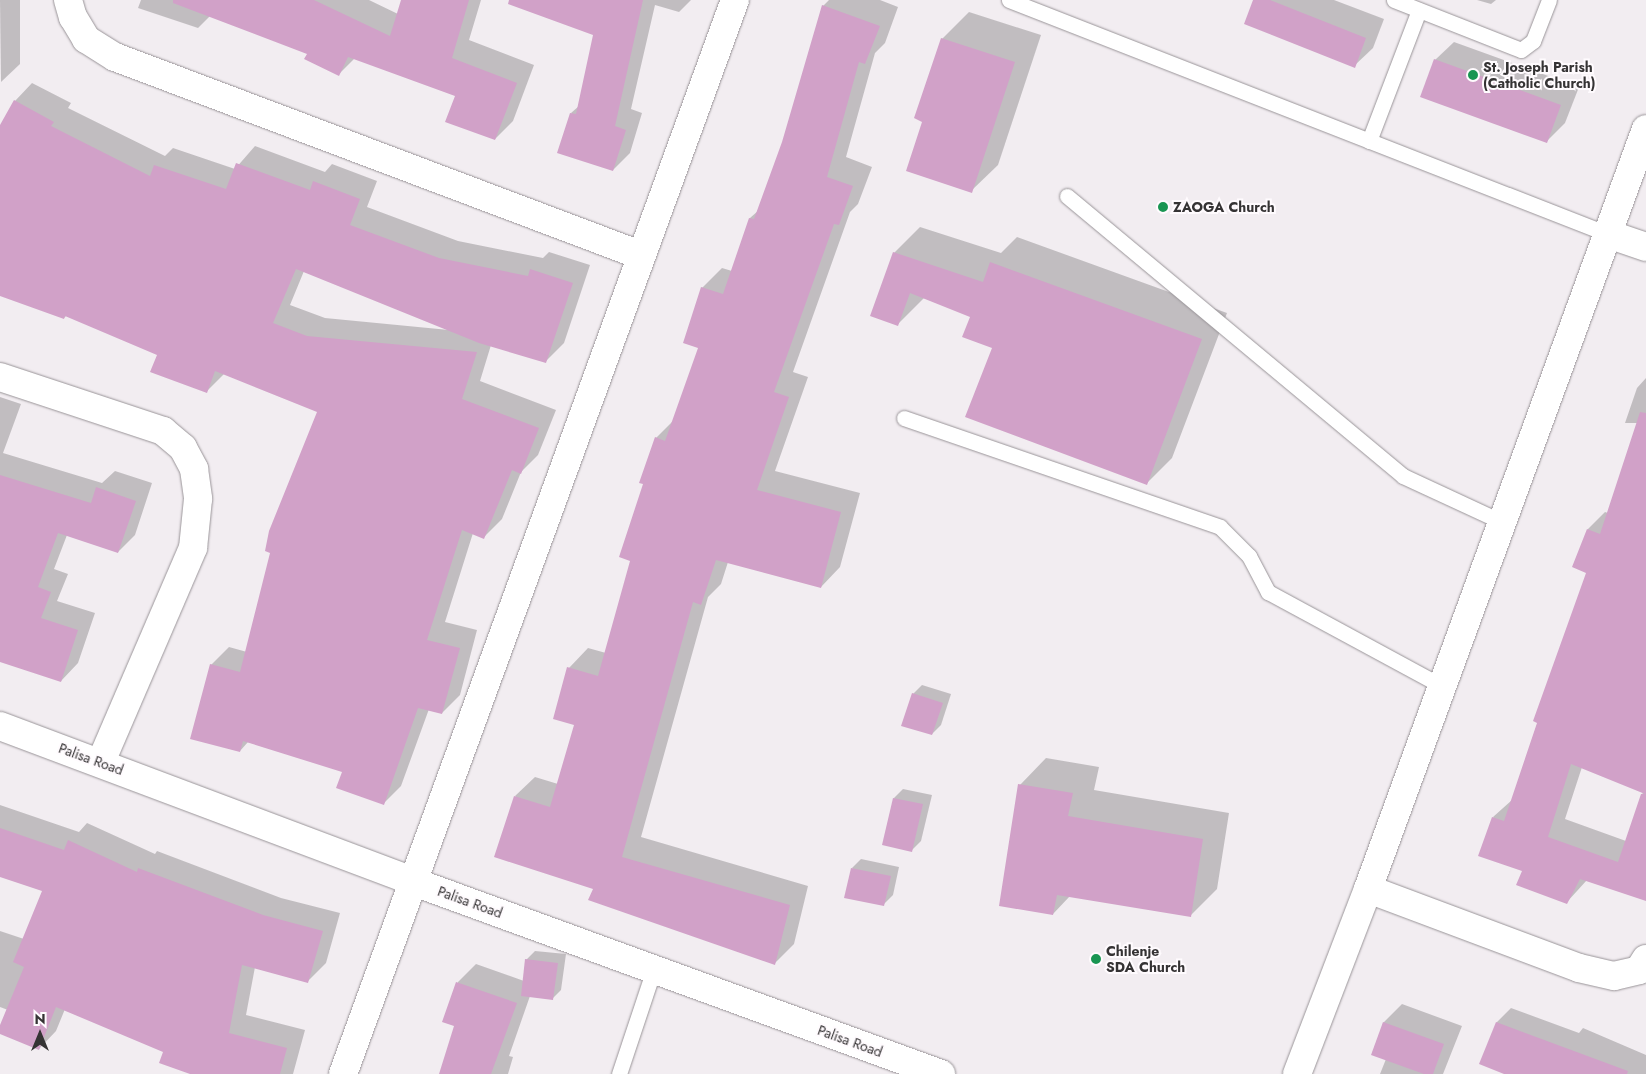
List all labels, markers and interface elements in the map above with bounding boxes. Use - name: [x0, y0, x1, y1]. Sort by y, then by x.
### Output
- place label: St. Joseph Parish (Catholic Church): [1483, 59, 1596, 92]
- marker: St. Joseph Parish (Catholic Church): [1467, 69, 1479, 81]
- place label: ZAOGA Church: [1173, 199, 1275, 215]
- marker: ZAOGA Church: [1157, 201, 1169, 213]
- street label: Palisa Road: [56, 740, 126, 778]
- street label: Palisa Road: [435, 883, 505, 921]
- place label: Chilenje SDA Church: [1106, 943, 1185, 976]
- marker: Chilenje SDA Church: [1090, 953, 1102, 965]
- north arrow: [15, 1009, 65, 1059]
- text: N: [34, 1009, 46, 1029]
- street label: Palisa Road: [815, 1022, 885, 1060]

